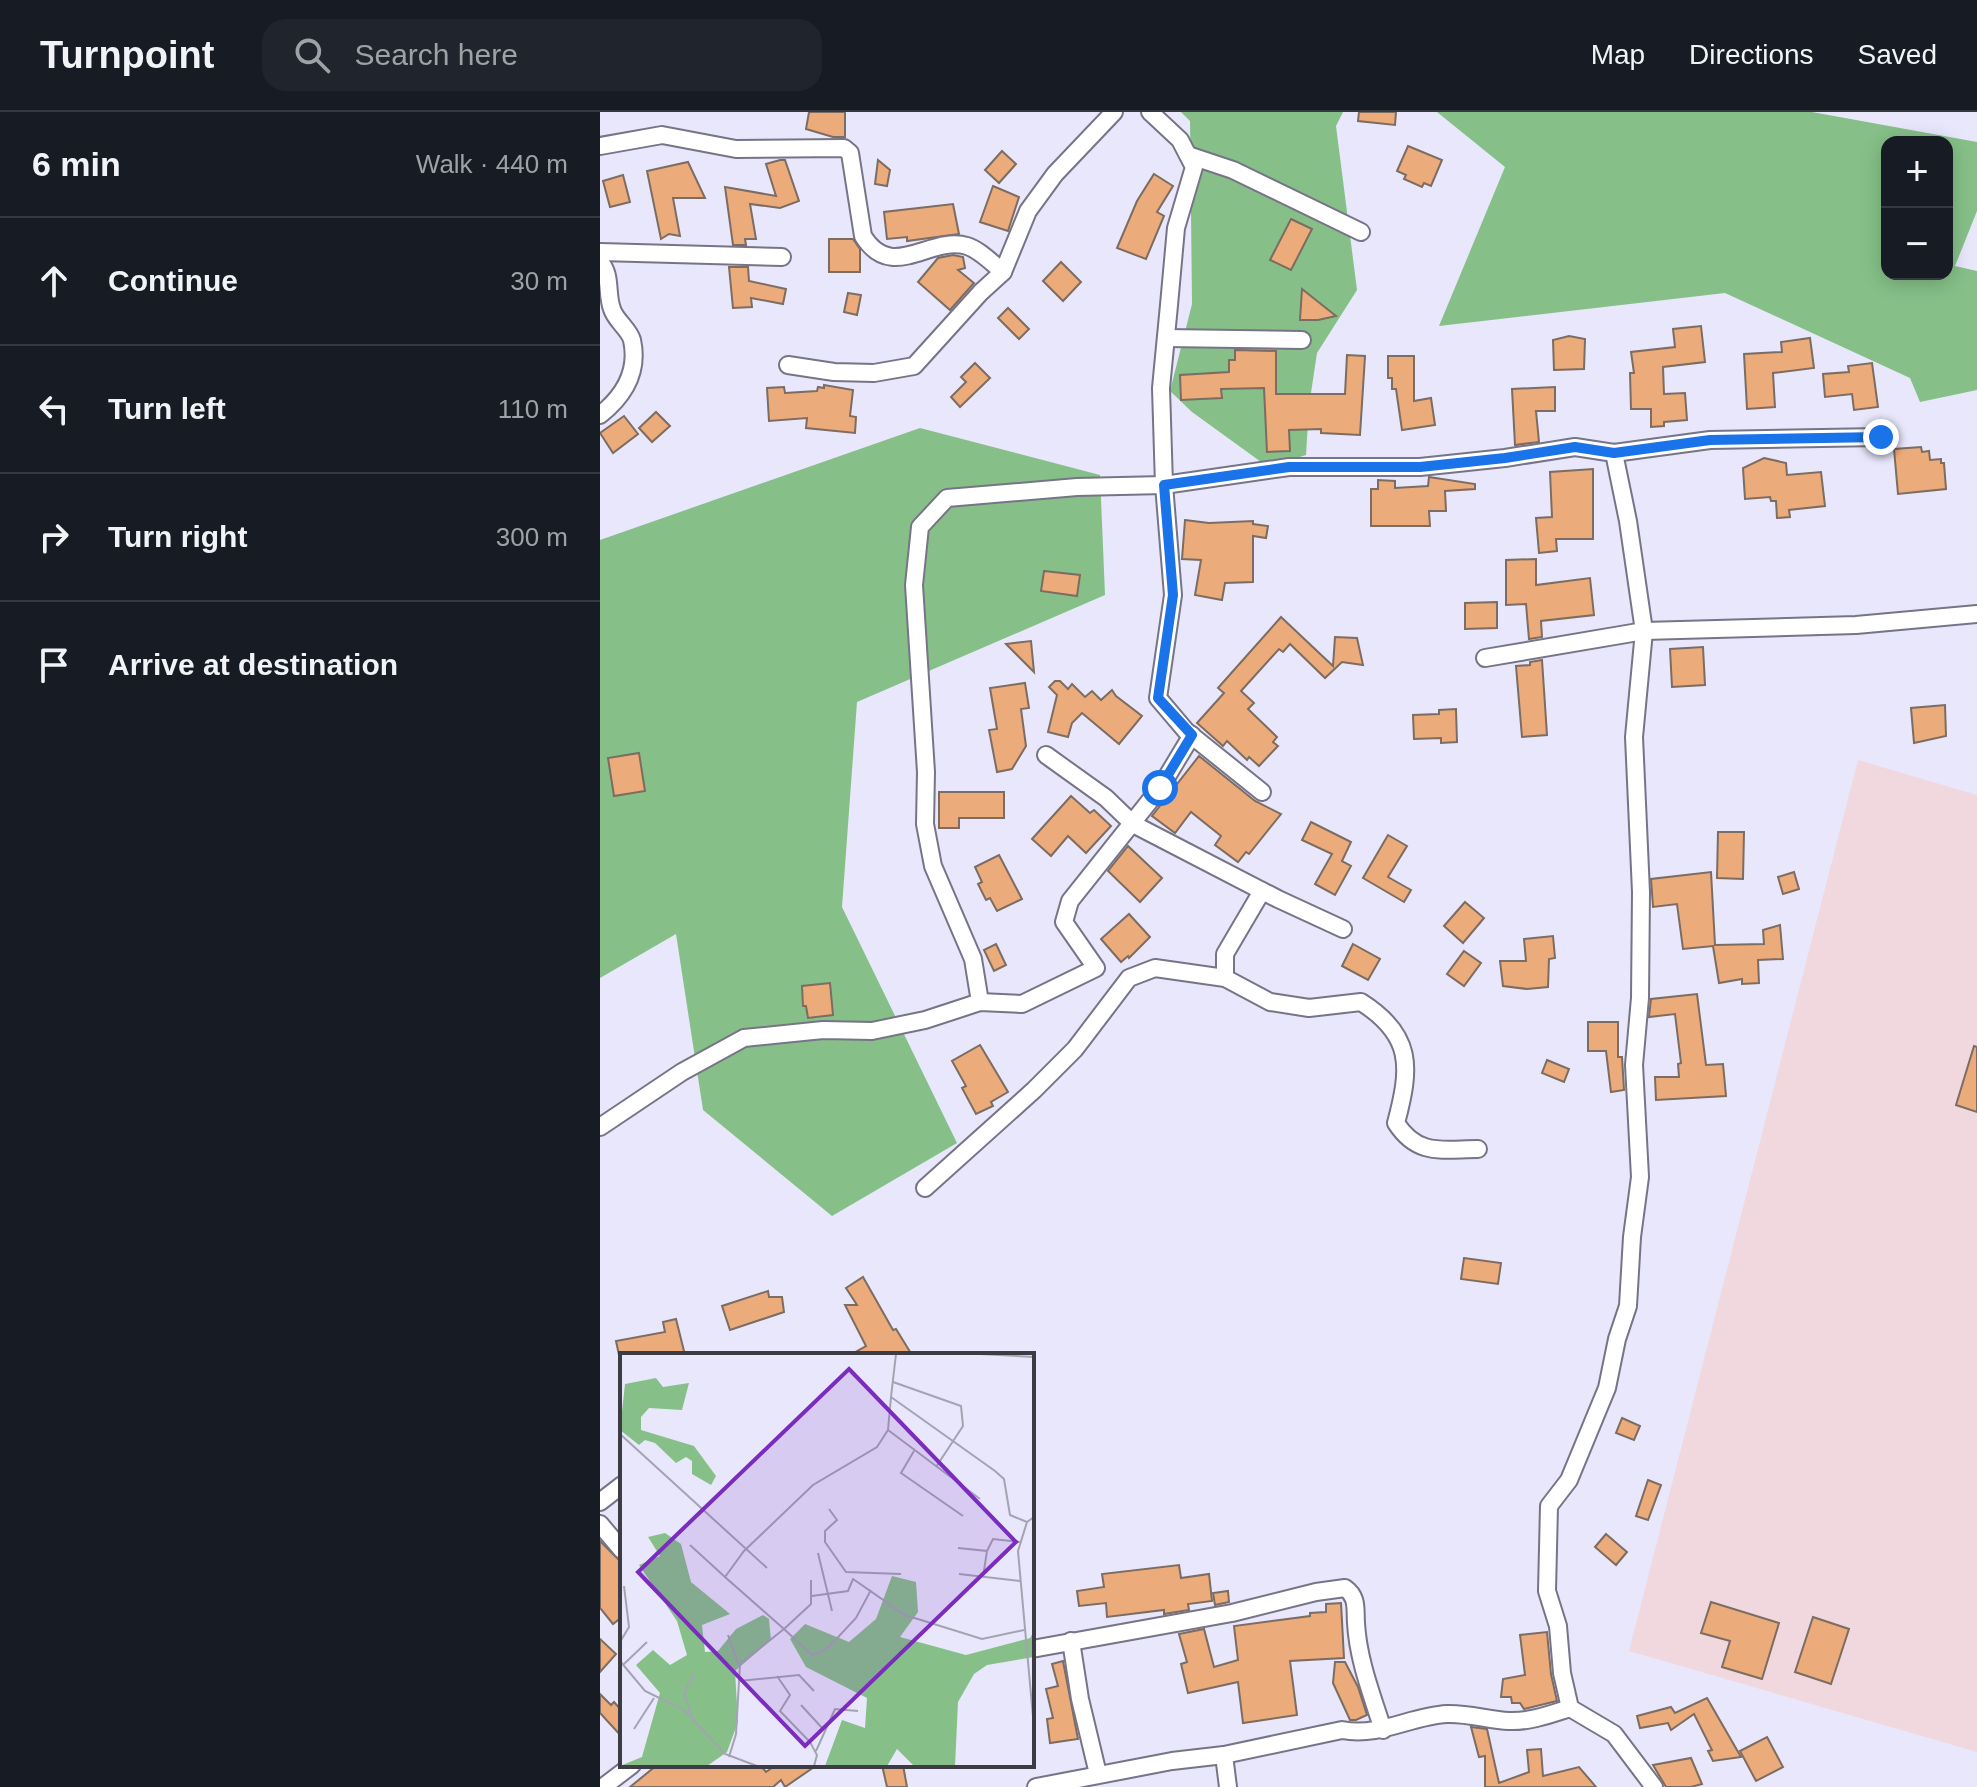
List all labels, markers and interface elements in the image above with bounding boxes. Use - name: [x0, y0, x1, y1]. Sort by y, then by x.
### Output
- search box: [262, 19, 822, 91]
- icon: search: [290, 33, 334, 77]
- text: Turnpoint: [40, 34, 214, 76]
- text: Search here: [354, 38, 518, 71]
- text: Map: [1591, 39, 1645, 70]
- text: Directions: [1689, 39, 1814, 70]
- text: Saved: [1858, 39, 1937, 70]
- map controls: [1881, 136, 1953, 280]
- button: +: [1881, 136, 1953, 208]
- text: 6 min: [32, 145, 121, 183]
- text: Walk · 440 m: [416, 149, 568, 179]
- button: −: [1881, 208, 1953, 280]
- icon: ahead: [32, 259, 76, 303]
- text: Continue: [108, 264, 238, 297]
- text: 30 m: [510, 266, 568, 296]
- icon: left: [32, 387, 76, 431]
- text: Turn left: [108, 392, 226, 425]
- text: 110 m: [498, 394, 568, 424]
- route end: [1863, 419, 1899, 455]
- icon: right: [32, 515, 76, 559]
- text: Turn right: [108, 520, 247, 553]
- text: 300 m: [496, 522, 568, 552]
- icon: arrive: [32, 643, 76, 687]
- text: Arrive at destination: [108, 648, 398, 681]
- route start: [1142, 770, 1178, 806]
- inset map: [620, 1353, 1034, 1767]

